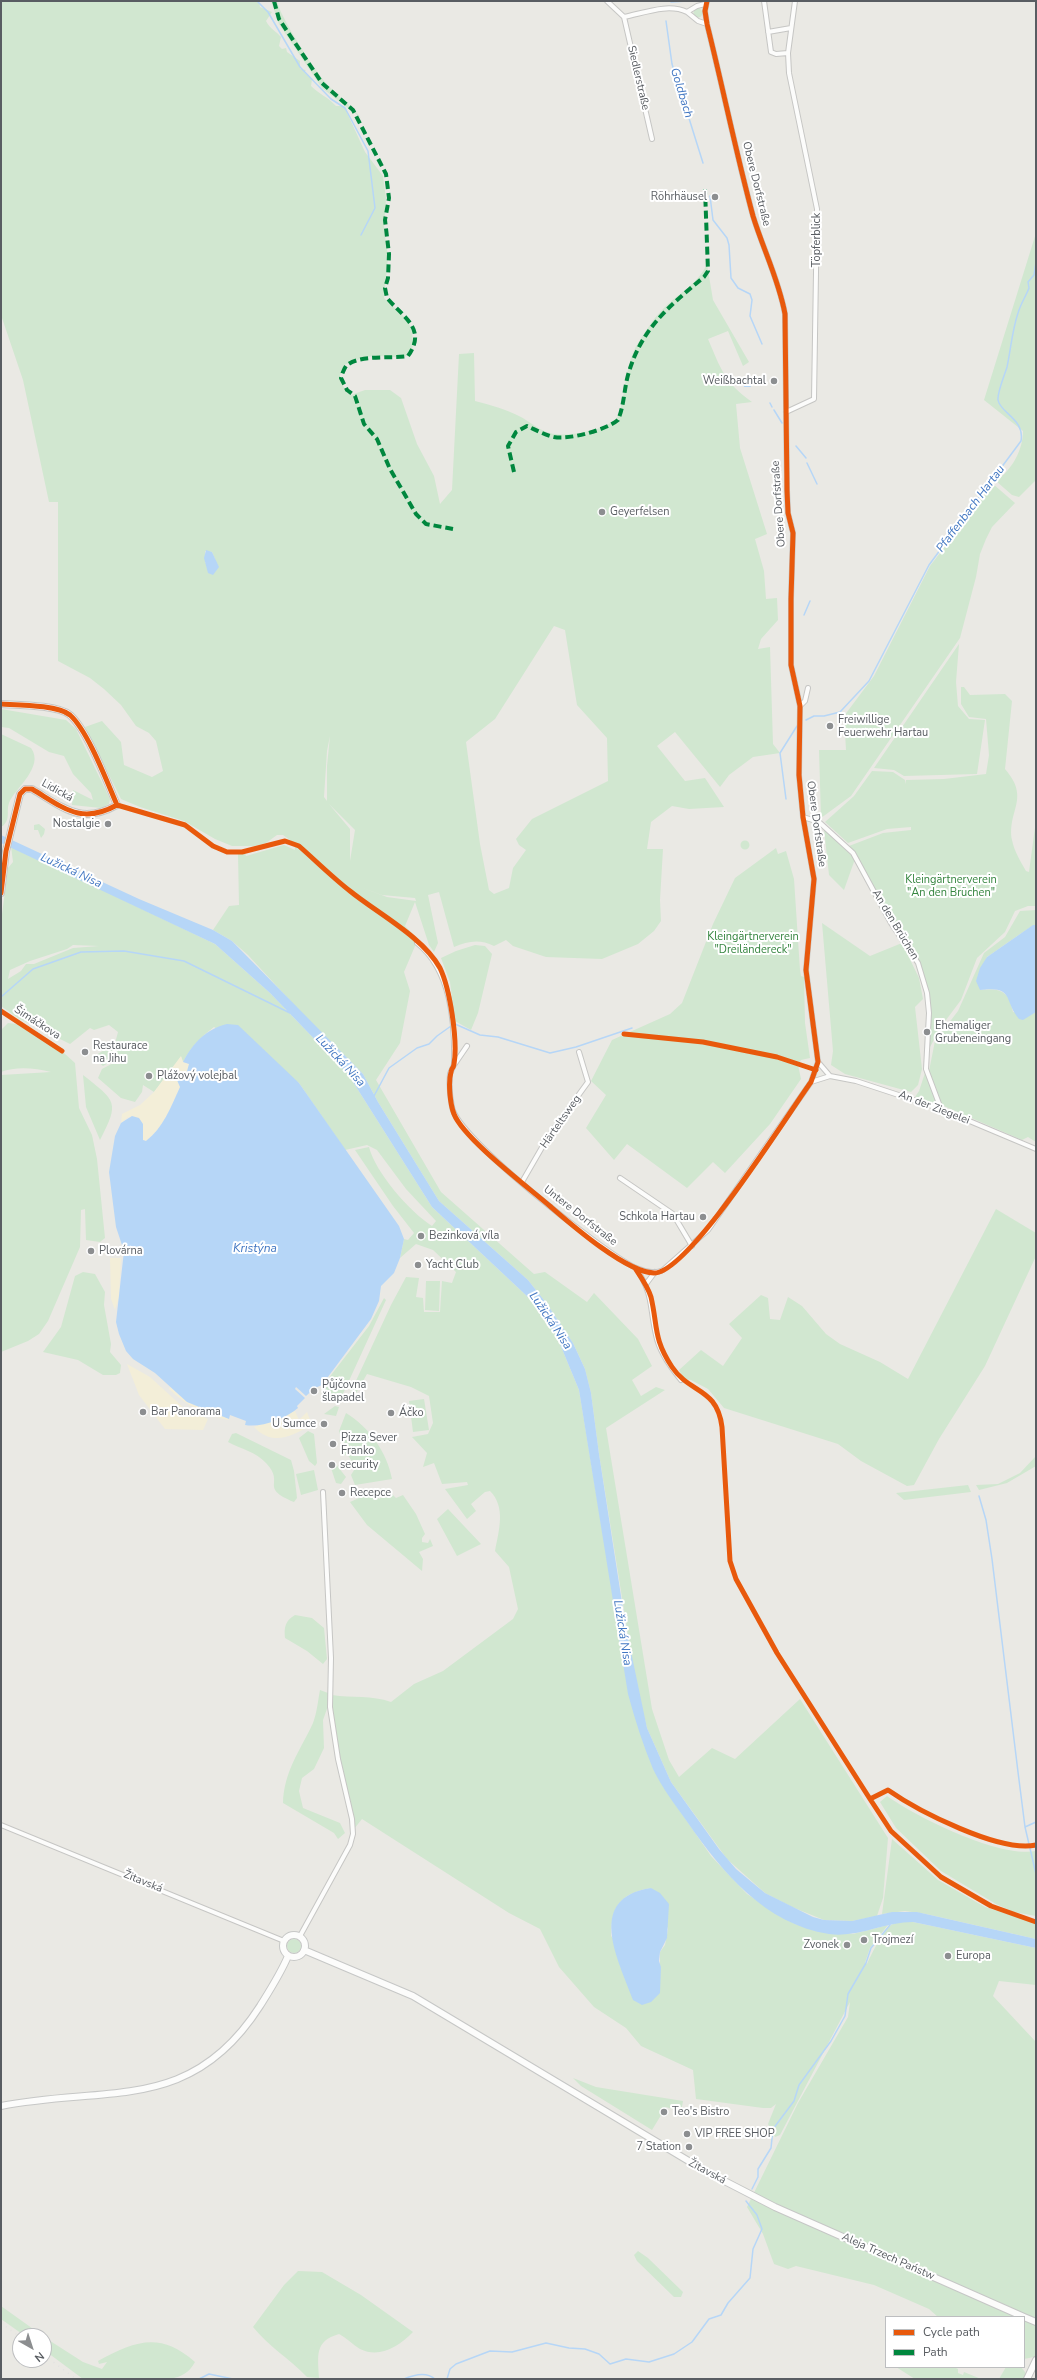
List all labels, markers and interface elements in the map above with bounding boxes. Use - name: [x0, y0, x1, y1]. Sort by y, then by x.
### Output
- street label: Siedlerstraße: [624, 44, 652, 112]
- water label: Goldbach: [667, 66, 695, 120]
- street label: Obere Dorfstraße: [739, 140, 773, 228]
- place label: Röhrhäusel: [651, 190, 707, 204]
- marker: Röhrhäusel: [710, 192, 720, 202]
- street label: Töpferblick: [810, 213, 824, 267]
- place label: Weißbachtal: [703, 374, 766, 388]
- marker: Weißbachtal: [769, 376, 779, 386]
- street label: Obere Dorfstraße: [769, 460, 789, 548]
- water label: Pfaffenbach Hartau: [934, 463, 1008, 555]
- place label: Geyerfelsen: [610, 505, 669, 519]
- marker: Geyerfelsen: [597, 507, 607, 517]
- place label: Freiwillige Feuerwehr Hartau: [838, 713, 928, 739]
- marker: Freiwillige Feuerwehr Hartau: [825, 721, 835, 731]
- street label: Lidická: [39, 777, 75, 805]
- street label: Obere Dorfstraße: [803, 780, 829, 868]
- place label: Nostalgie: [53, 817, 100, 831]
- marker: Nostalgie: [103, 819, 113, 829]
- water label: Lužická Nisa: [38, 850, 104, 892]
- park label: Kleingärtnerverein "An den Brüchen": [905, 873, 997, 899]
- street label: An den Brüchen: [869, 888, 921, 962]
- park label: Kleingärtnerverein "Dreiländereck": [707, 930, 799, 956]
- street label: Šimáčkova: [11, 1003, 63, 1043]
- place label: Ehemaliger Grubeneingang: [935, 1019, 1011, 1045]
- marker: Ehemaliger Grubeneingang: [922, 1027, 932, 1037]
- water label: Lužická Nisa: [312, 1032, 368, 1090]
- place label: Restaurace na Jihu: [93, 1039, 148, 1065]
- marker: Restaurace na Jihu: [80, 1047, 90, 1057]
- place label: Plážový volejbal: [157, 1069, 237, 1083]
- marker: Plážový volejbal: [144, 1071, 154, 1081]
- street label: An der Ziegelei: [897, 1088, 971, 1128]
- street label: Härteltsweg: [538, 1093, 584, 1151]
- street label: Untere Dorfstraße: [540, 1183, 620, 1249]
- place label: Schkola Hartau: [619, 1210, 695, 1224]
- marker: Schkola Hartau: [698, 1212, 708, 1222]
- place label: Bezinková víla: [429, 1229, 499, 1243]
- marker: Bezinková víla: [416, 1231, 426, 1241]
- water label: Kristýna: [233, 1242, 277, 1256]
- place label: Plovárna: [99, 1244, 143, 1258]
- marker: Plovárna: [86, 1246, 96, 1256]
- place label: Yacht Club: [426, 1258, 479, 1272]
- marker: Yacht Club: [413, 1260, 423, 1270]
- water label: Lužická Nisa: [526, 1290, 574, 1352]
- place label: Půjčovna šlapadel: [322, 1378, 366, 1404]
- marker: Půjčovna šlapadel: [309, 1386, 319, 1396]
- place label: Bar Panorama: [151, 1405, 221, 1419]
- place label: Áčko: [399, 1406, 424, 1420]
- marker: Bar Panorama: [138, 1407, 148, 1417]
- marker: Áčko: [386, 1408, 396, 1418]
- place label: U Sumce: [272, 1417, 316, 1431]
- marker: U Sumce: [319, 1419, 329, 1429]
- place label: Pizza Sever Franko: [341, 1431, 397, 1457]
- marker: Pizza Sever Franko: [328, 1439, 338, 1449]
- place label: security: [340, 1458, 378, 1472]
- marker: security: [327, 1460, 337, 1470]
- place label: Recepce: [350, 1486, 391, 1500]
- marker: Recepce: [337, 1488, 347, 1498]
- water label: Lužická Nisa: [610, 1599, 634, 1667]
- street label: Žitavská: [122, 1868, 164, 1896]
- place label: Trojmezí: [872, 1933, 913, 1947]
- marker: Trojmezí: [859, 1935, 869, 1945]
- place label: Zvonek: [804, 1938, 839, 1952]
- marker: Zvonek: [842, 1940, 852, 1950]
- place label: Europa: [956, 1949, 991, 1963]
- marker: Europa: [943, 1951, 953, 1961]
- place label: Teo's Bistro: [672, 2105, 729, 2119]
- marker: Teo's Bistro: [659, 2107, 669, 2117]
- place label: VIP FREE SHOP: [695, 2127, 775, 2141]
- marker: VIP FREE SHOP: [682, 2129, 692, 2139]
- place label: 7 Station: [636, 2140, 681, 2154]
- marker: 7 Station: [684, 2142, 694, 2152]
- street label: Žitavská: [686, 2157, 728, 2187]
- street label: Aleja Trzech Państw: [840, 2231, 936, 2283]
- legend: [885, 2316, 1025, 2368]
- text: Cycle path: [923, 2324, 980, 2340]
- north arrow: [12, 2328, 52, 2368]
- text: Path: [923, 2344, 948, 2360]
- text: N: [31, 2349, 47, 2365]

